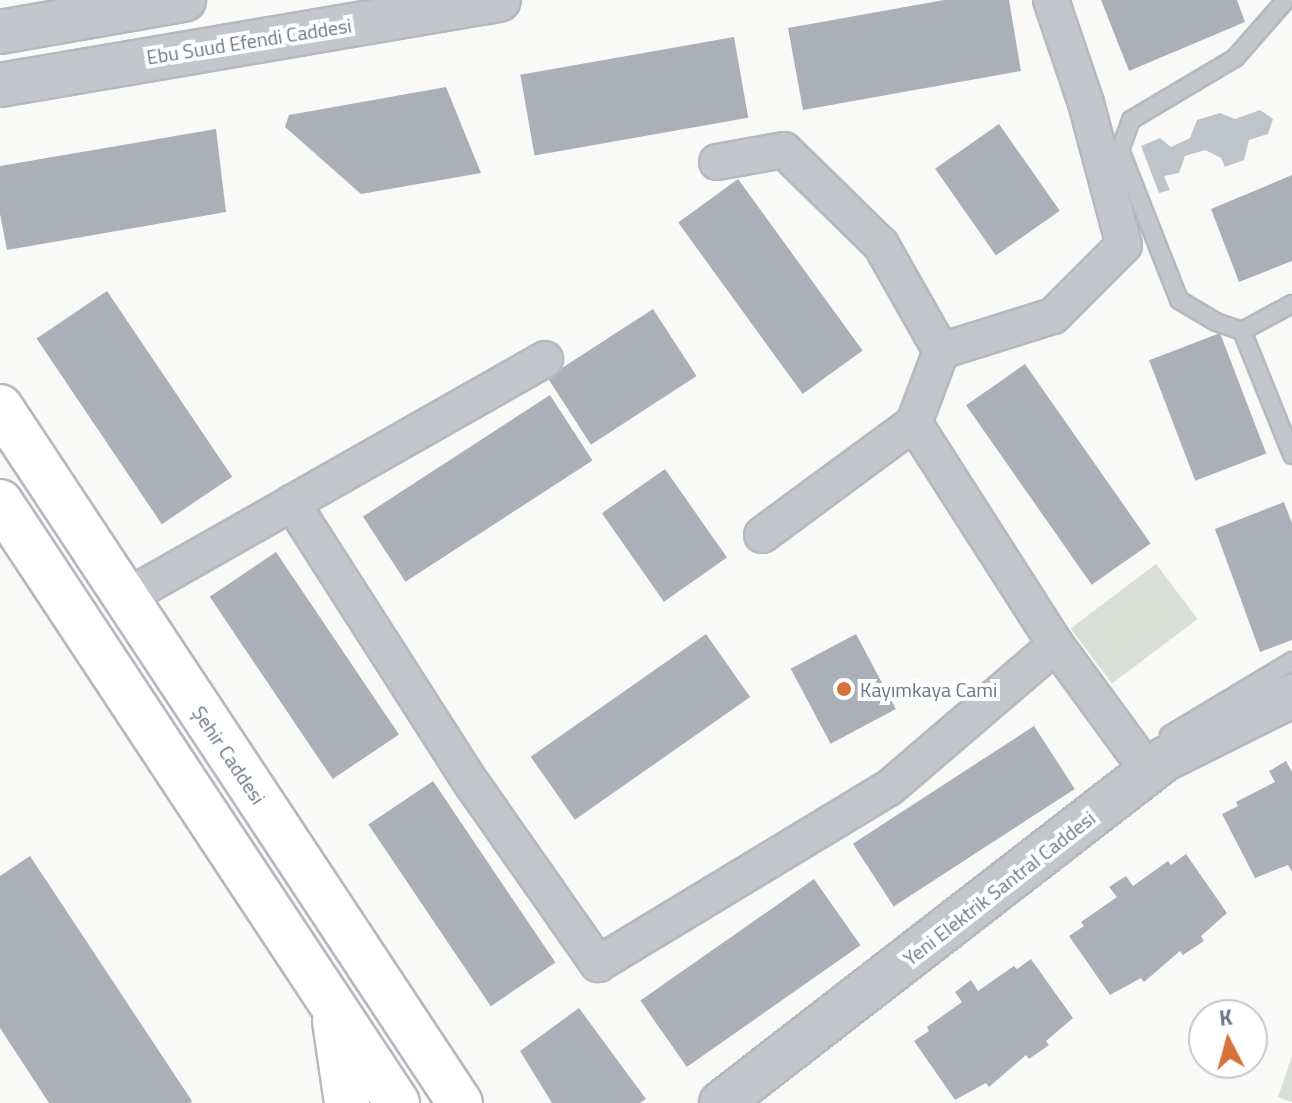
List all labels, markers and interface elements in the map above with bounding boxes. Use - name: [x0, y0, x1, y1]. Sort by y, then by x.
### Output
- street label: Ebu Suud Efendi Caddesi: [145, 13, 353, 69]
- place label: Kayımkaya Cami: [860, 677, 997, 701]
- marker: Kayımkaya Cami: [835, 680, 853, 698]
- street label: Şehir Caddesi: [187, 701, 271, 809]
- street label: Yeni Elektrik Santral Caddesi: [898, 806, 1100, 970]
- north arrow: [1188, 999, 1268, 1079]
- text: K: [1217, 1000, 1234, 1035]

